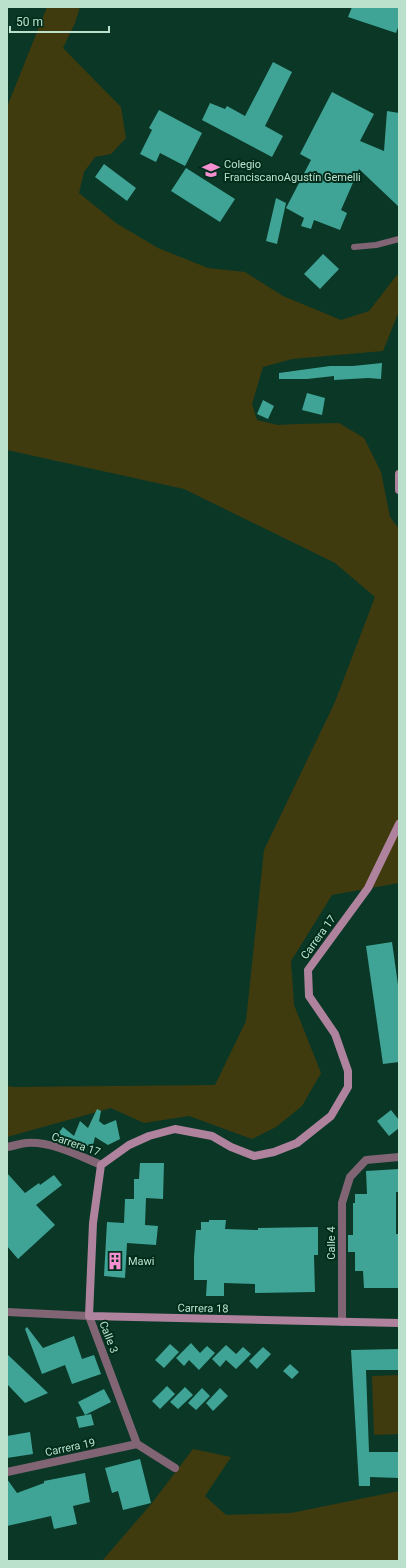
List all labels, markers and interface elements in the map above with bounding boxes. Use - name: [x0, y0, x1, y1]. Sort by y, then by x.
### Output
- scale bar: [10, 8, 109, 34]
- text: 50 m: [16, 15, 43, 29]
- place label: Colegio FranciscanoAgustín Gemelli: [224, 158, 361, 184]
- school or university icon: Colegio FranciscanoAgustín Gemelli: [201, 160, 221, 180]
- street label: Carrera 17: [298, 913, 339, 962]
- street label: Carrera 17: [50, 1130, 102, 1159]
- street label: Calle 4: [325, 1226, 338, 1260]
- building icon: Mawi: [105, 1251, 125, 1271]
- place label: Mawi: [128, 1255, 155, 1268]
- street label: Carrera 18: [177, 1302, 229, 1315]
- street label: Calle 3: [97, 1319, 121, 1355]
- street label: Carrera 19: [44, 1436, 96, 1459]

